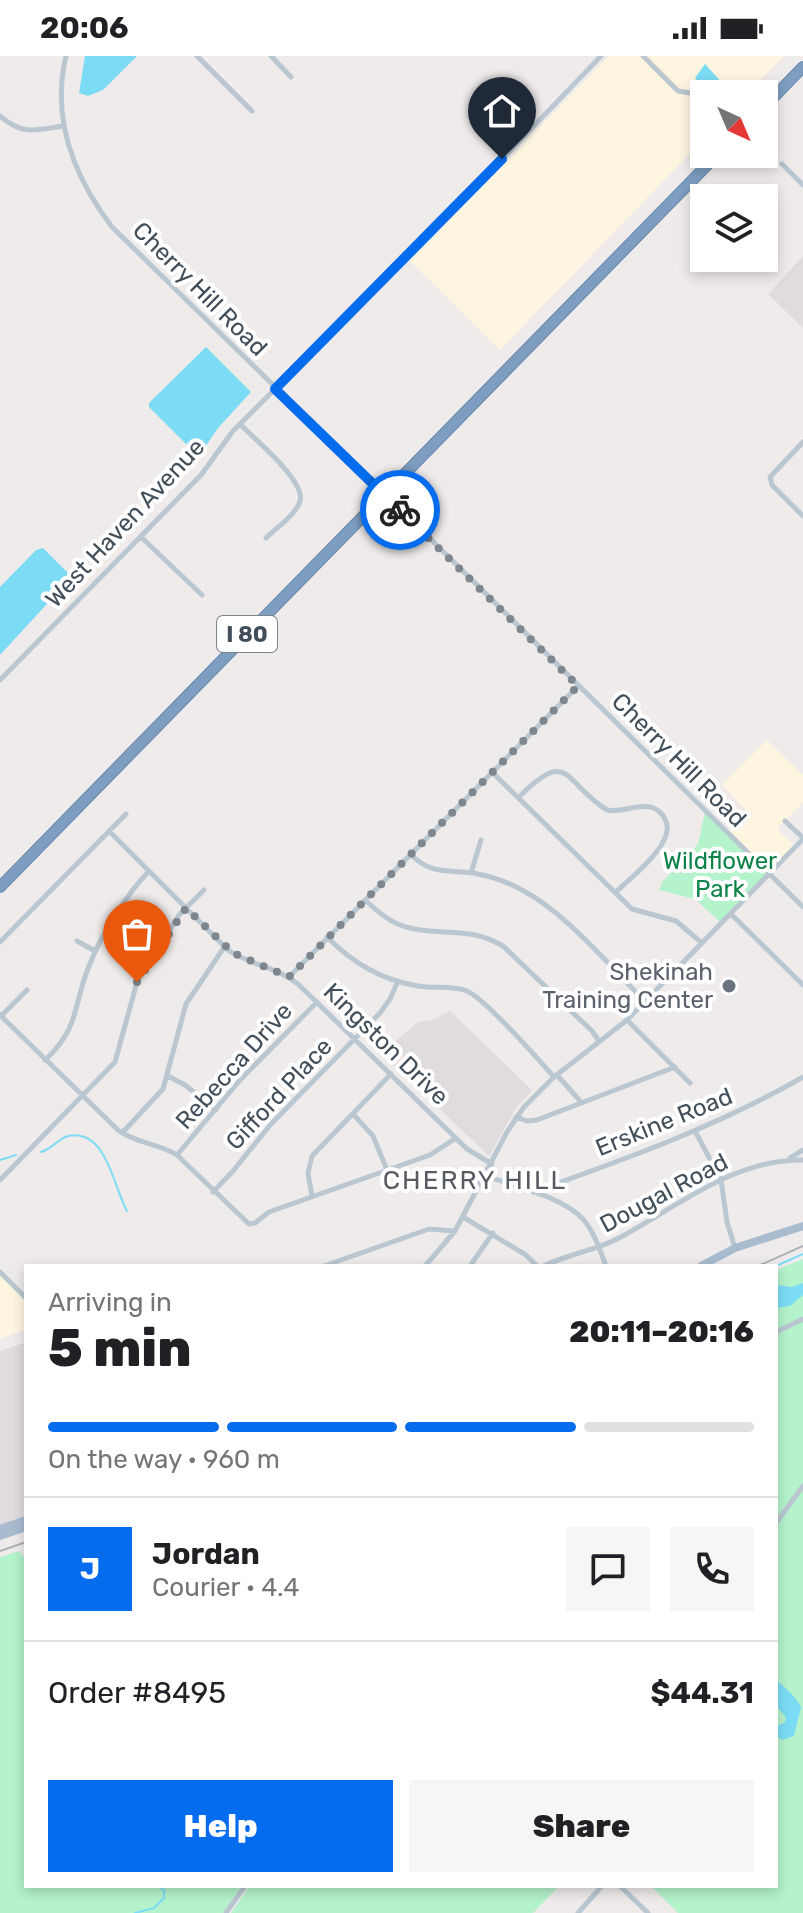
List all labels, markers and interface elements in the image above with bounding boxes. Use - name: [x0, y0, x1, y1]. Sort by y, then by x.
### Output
- text: 20:06: [40, 10, 129, 46]
- pin: [468, 77, 536, 159]
- north arrow: [690, 80, 778, 168]
- map controls: [690, 80, 778, 272]
- icon: home: [480, 89, 524, 133]
- button: layers: [690, 184, 778, 272]
- street label: Cherry Hill Road: [127, 216, 273, 362]
- street label: West Haven Avenue: [40, 433, 210, 613]
- courier: [360, 470, 440, 550]
- icon: bike: [378, 488, 422, 532]
- road number: I 80: [217, 616, 277, 652]
- street label: Cherry Hill Road: [606, 687, 752, 833]
- park label: Wildflower Park: [663, 847, 777, 903]
- pin: [103, 900, 171, 982]
- icon: bag: [115, 912, 159, 956]
- place label: Shekinah Training Center: [542, 958, 713, 1014]
- street label: Kingston Drive: [318, 977, 454, 1111]
- marker: Shekinah Training Center: [720, 977, 738, 995]
- street label: Rebecca Drive: [170, 997, 298, 1135]
- street label: Gifford Place: [220, 1032, 338, 1156]
- street label: Erskine Road: [592, 1082, 736, 1162]
- street label: Dougal Road: [595, 1148, 733, 1238]
- district label: CHERRY HILL: [383, 1165, 567, 1196]
- text: Arriving in: [48, 1287, 172, 1318]
- text: 20:11–20:16: [569, 1314, 754, 1350]
- text: 5 min: [48, 1317, 191, 1379]
- text: On the way · 960 m: [48, 1444, 280, 1475]
- button: chat: [566, 1527, 650, 1611]
- button: phone: [670, 1527, 754, 1611]
- text: Jordan: [152, 1536, 260, 1572]
- text: J: [80, 1551, 100, 1587]
- text: Courier · 4.4: [152, 1572, 299, 1603]
- text: Order #8495: [48, 1675, 226, 1711]
- text: $44.31: [650, 1675, 754, 1711]
- button: Help: [48, 1780, 393, 1872]
- button: Share: [409, 1780, 754, 1872]

